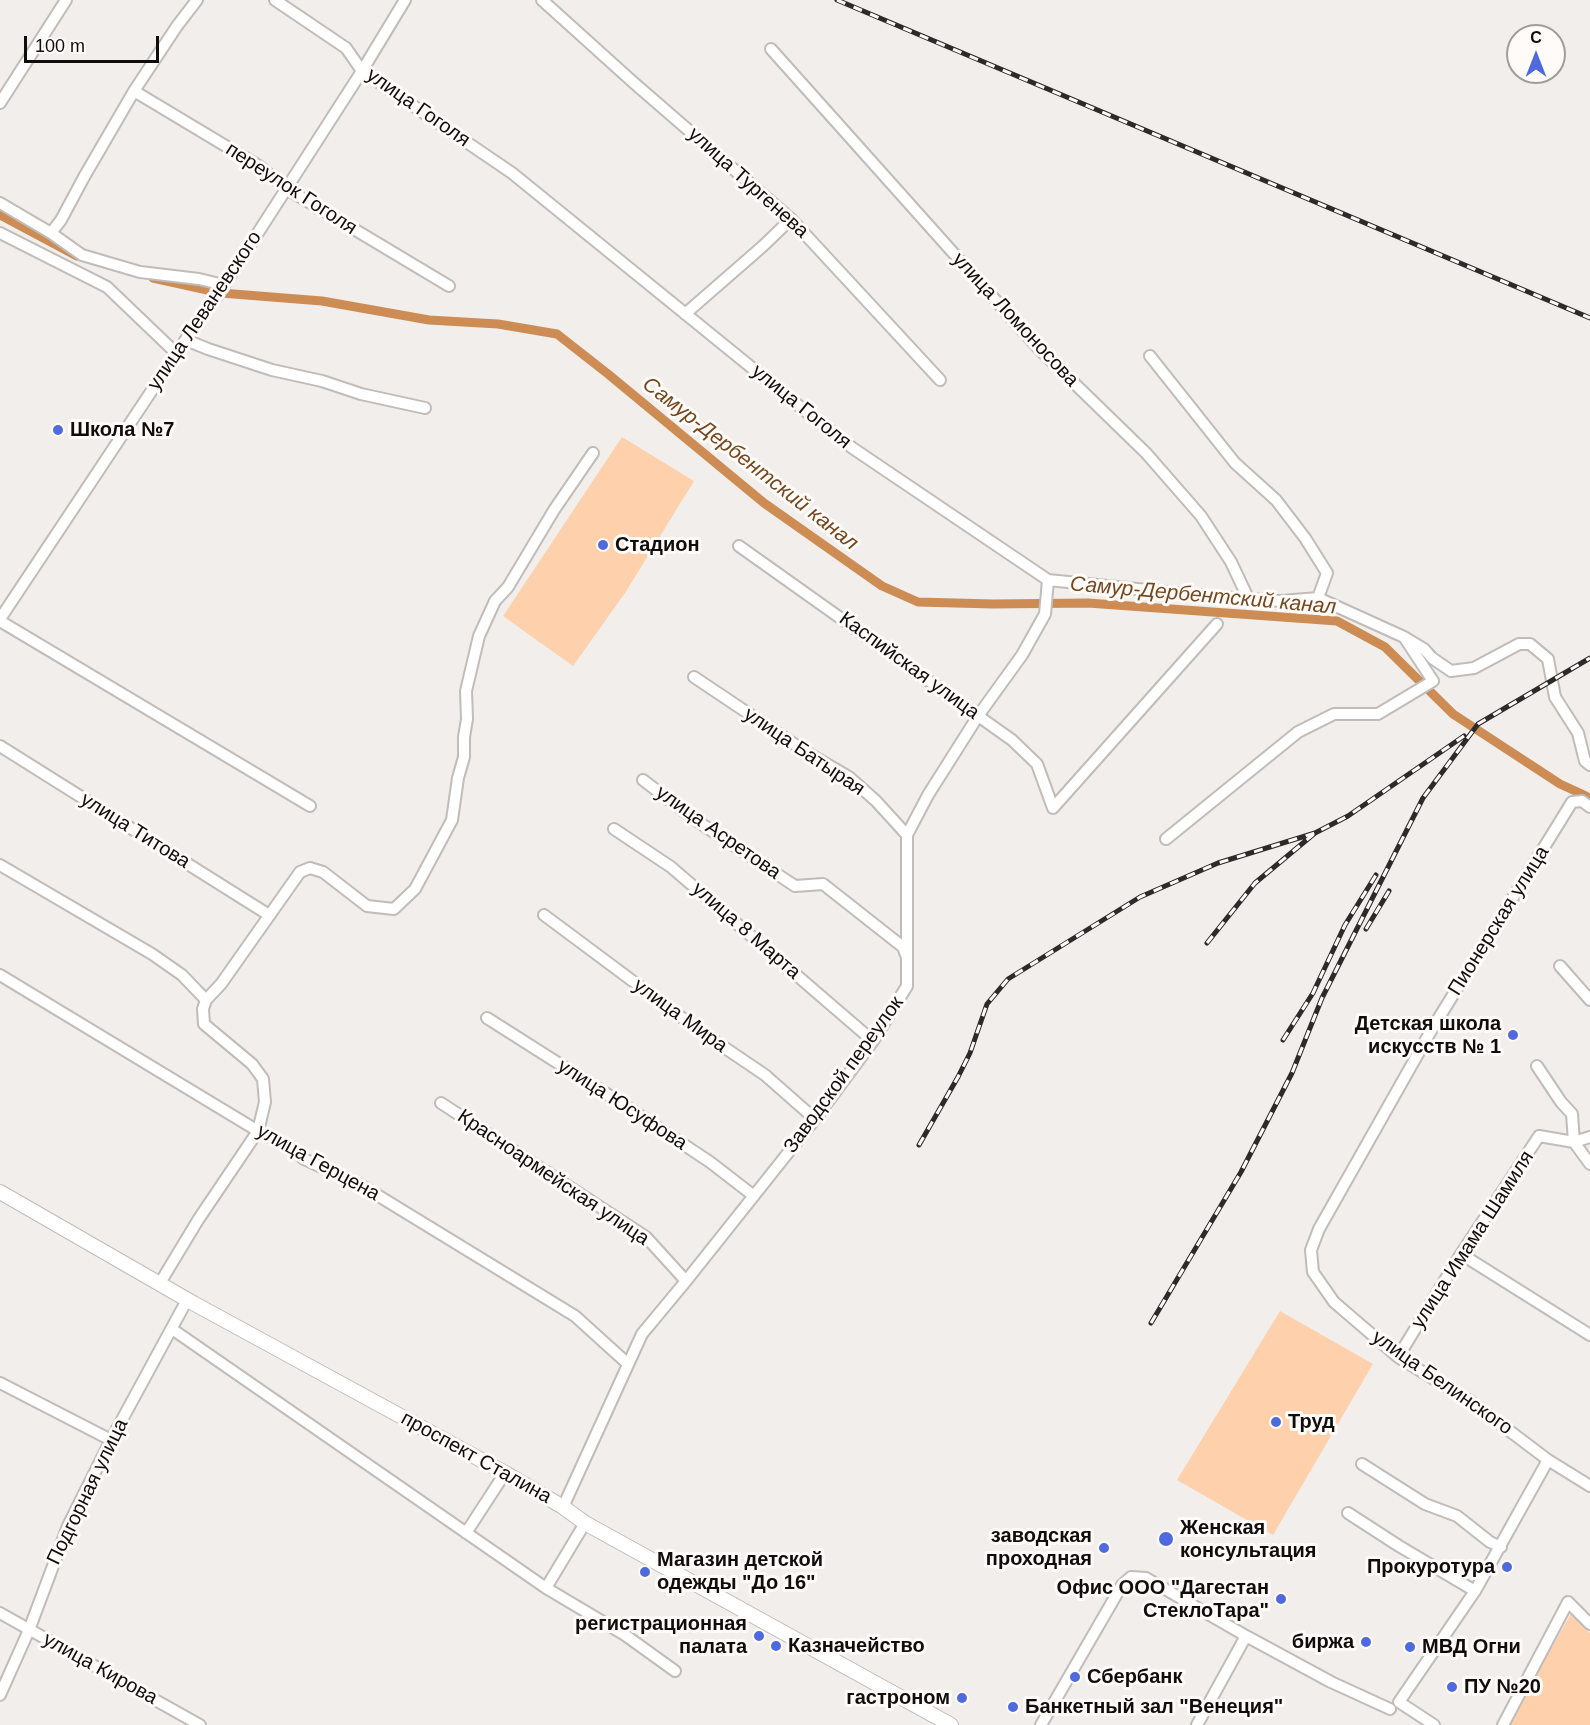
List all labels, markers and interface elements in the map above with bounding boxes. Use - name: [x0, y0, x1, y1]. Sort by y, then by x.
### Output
- scale bar: [27, 24, 162, 62]
- north arrow: [1506, 24, 1566, 84]
- text: С: [1530, 29, 1542, 46]
- text: 100 m: [35, 36, 85, 56]
- street label: улица Гоголя: [361, 63, 475, 153]
- street label: улица Тургенева: [683, 122, 813, 244]
- street label: переулок Гоголя: [221, 138, 361, 240]
- street label: улица Леваневского: [143, 227, 267, 395]
- street label: улица Ломоносова: [947, 248, 1083, 392]
- street label: улица Гоголя: [746, 360, 856, 454]
- water label: Самур-Дербентский канал: [637, 372, 863, 556]
- place label: Школа №7: [70, 418, 174, 442]
- marker: Школа №7: [51, 423, 65, 437]
- place label: Стадион: [615, 533, 700, 557]
- marker: Стадион: [596, 538, 610, 552]
- water label: Самур-Дербентский канал: [1069, 572, 1337, 620]
- street label: Каспийская улица: [834, 607, 984, 725]
- street label: улица Батырая: [739, 703, 869, 801]
- street label: улица Асретова: [651, 781, 785, 885]
- street label: улица Титова: [76, 788, 194, 874]
- street label: Пионерская улица: [1443, 842, 1555, 1000]
- street label: улица 8 Марта: [687, 877, 805, 985]
- street label: улица Мира: [628, 974, 732, 1058]
- street label: Заводской переулок: [779, 992, 909, 1158]
- place label: Детская школа искусств № 1: [1355, 1012, 1501, 1059]
- marker: Детская школа искусств № 1: [1506, 1028, 1520, 1042]
- street label: улица Юсуфова: [553, 1054, 691, 1156]
- street label: Красноармейская улица: [453, 1105, 653, 1251]
- street label: улица Герцена: [252, 1119, 384, 1207]
- street label: улица Имама Шамиля: [1407, 1147, 1539, 1333]
- street label: улица Белинского: [1367, 1326, 1517, 1440]
- street label: проспект Сталина: [397, 1407, 555, 1509]
- place label: Труд: [1288, 1410, 1335, 1434]
- street label: Подгорная улица: [42, 1415, 134, 1569]
- marker: Труд: [1269, 1415, 1283, 1429]
- place label: Женская консультация: [1180, 1516, 1316, 1563]
- place label: заводская проходная: [986, 1524, 1092, 1571]
- marker: Женская консультация: [1157, 1530, 1175, 1548]
- marker: заводская проходная: [1097, 1541, 1111, 1555]
- place label: Магазин детской одежды "До 16": [657, 1548, 823, 1595]
- place label: Прокуротура: [1367, 1555, 1495, 1579]
- marker: Прокуротура: [1500, 1560, 1514, 1574]
- marker: Магазин детской одежды "До 16": [638, 1565, 652, 1579]
- place label: Офис ООО "Дагестан СтеклоТара": [1057, 1576, 1269, 1623]
- marker: Офис ООО "Дагестан СтеклоТара": [1274, 1592, 1288, 1606]
- place label: регистрационная палата: [575, 1612, 747, 1659]
- street label: улица Кирова: [39, 1628, 161, 1710]
- marker: регистрационная палата: [752, 1629, 766, 1643]
- place label: биржа: [1292, 1630, 1354, 1654]
- place label: Казначейство: [788, 1634, 925, 1658]
- marker: биржа: [1359, 1635, 1373, 1649]
- place label: МВД Огни: [1422, 1635, 1521, 1659]
- marker: Казначейство: [769, 1639, 783, 1653]
- marker: МВД Огни: [1403, 1640, 1417, 1654]
- place label: Сбербанк: [1087, 1665, 1182, 1689]
- marker: Сбербанк: [1068, 1670, 1082, 1684]
- place label: ПУ №20: [1464, 1675, 1541, 1699]
- marker: ПУ №20: [1445, 1680, 1459, 1694]
- place label: гастроном: [846, 1686, 950, 1710]
- marker: гастроном: [955, 1691, 969, 1705]
- place label: Банкетный зал "Венеция": [1025, 1695, 1283, 1719]
- marker: Банкетный зал "Венеция": [1006, 1700, 1020, 1714]

